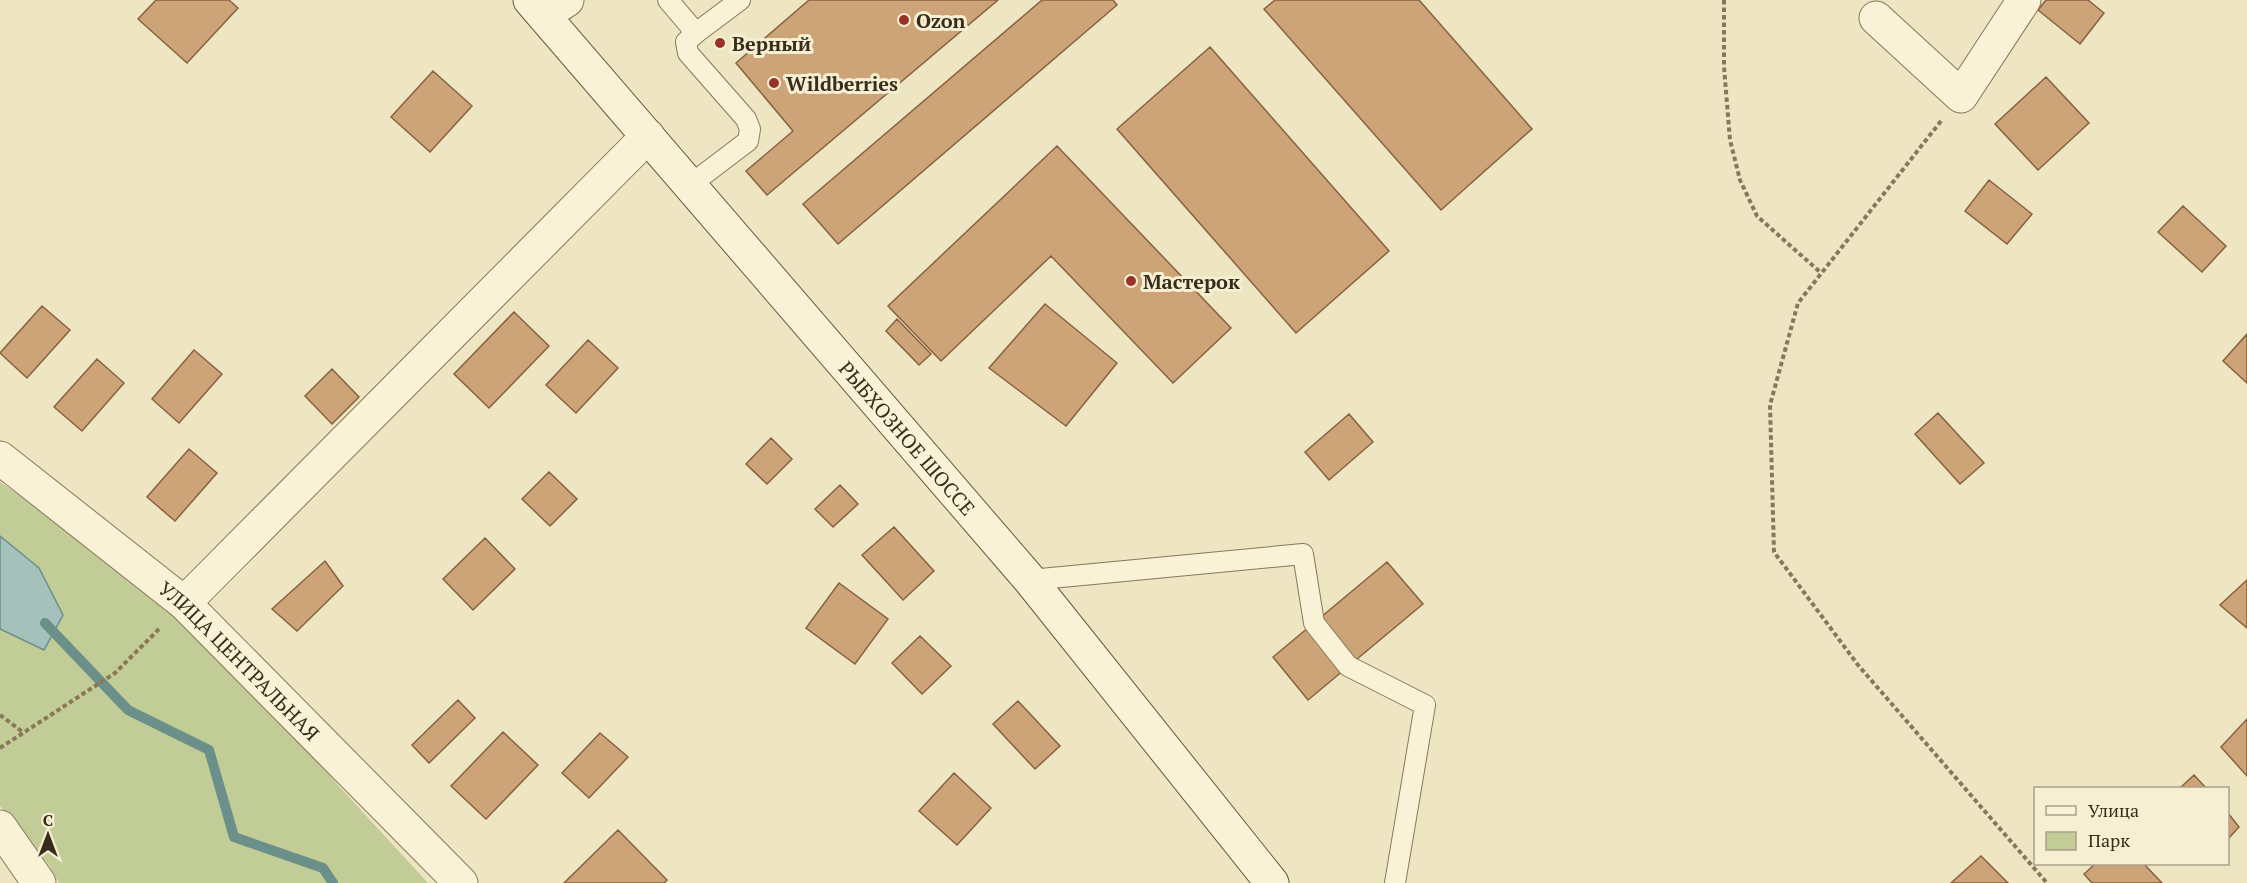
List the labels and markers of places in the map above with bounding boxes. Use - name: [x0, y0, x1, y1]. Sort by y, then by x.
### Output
- place label: Ozon: [916, 7, 966, 34]
- marker: Ozon: [897, 13, 911, 27]
- place label: Верный: [732, 30, 811, 57]
- marker: Верный: [713, 36, 727, 50]
- place label: Wildberries: [786, 70, 898, 97]
- marker: Wildberries: [767, 76, 781, 90]
- place label: Мастерок: [1143, 268, 1240, 295]
- marker: Мастерок: [1124, 274, 1138, 288]

